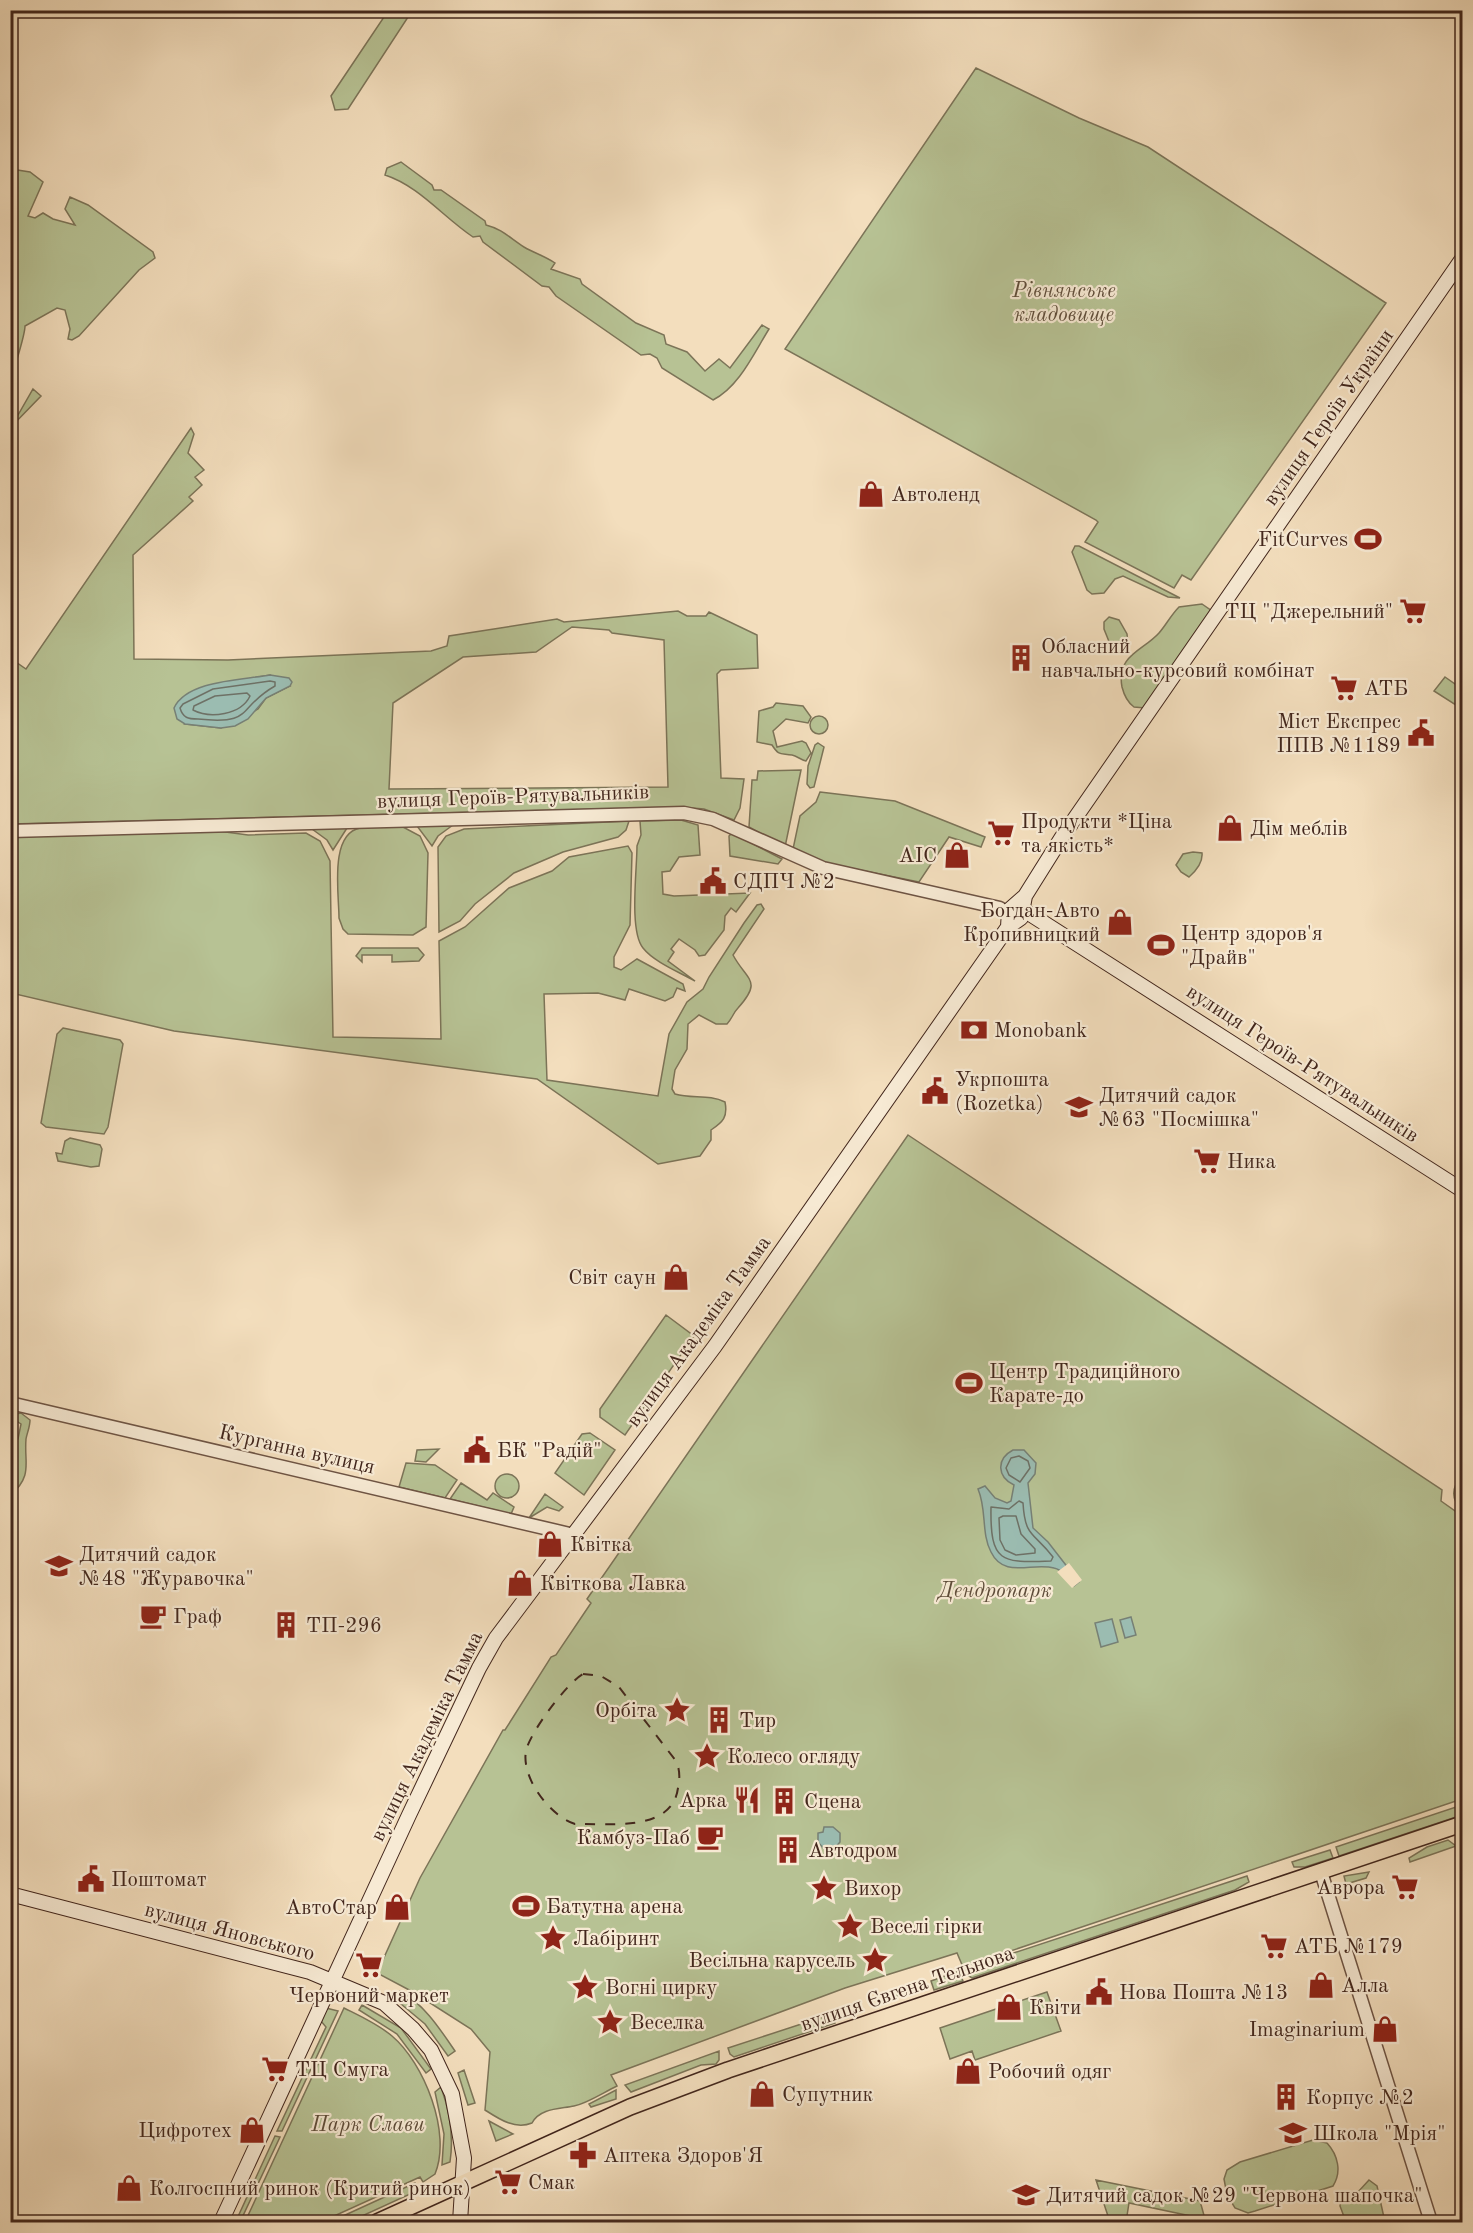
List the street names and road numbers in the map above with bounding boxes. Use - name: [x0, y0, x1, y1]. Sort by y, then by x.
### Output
- street label: вулиця Героїв України: [1260, 326, 1398, 510]
- street label: вулиця Героїв-Рятувальників: [377, 782, 649, 813]
- street label: вулиця Героїв-Рятувальників: [1182, 981, 1422, 1147]
- street label: вулиця Академіка Тамма: [623, 1232, 775, 1431]
- street label: Курганна вулиця: [216, 1422, 377, 1479]
- street label: вулиця Академіка Тамма: [367, 1628, 487, 1845]
- street label: вулиця Яновського: [142, 1900, 317, 1965]
- street label: вулиця Євгена Тельнова: [798, 1943, 1017, 2036]

